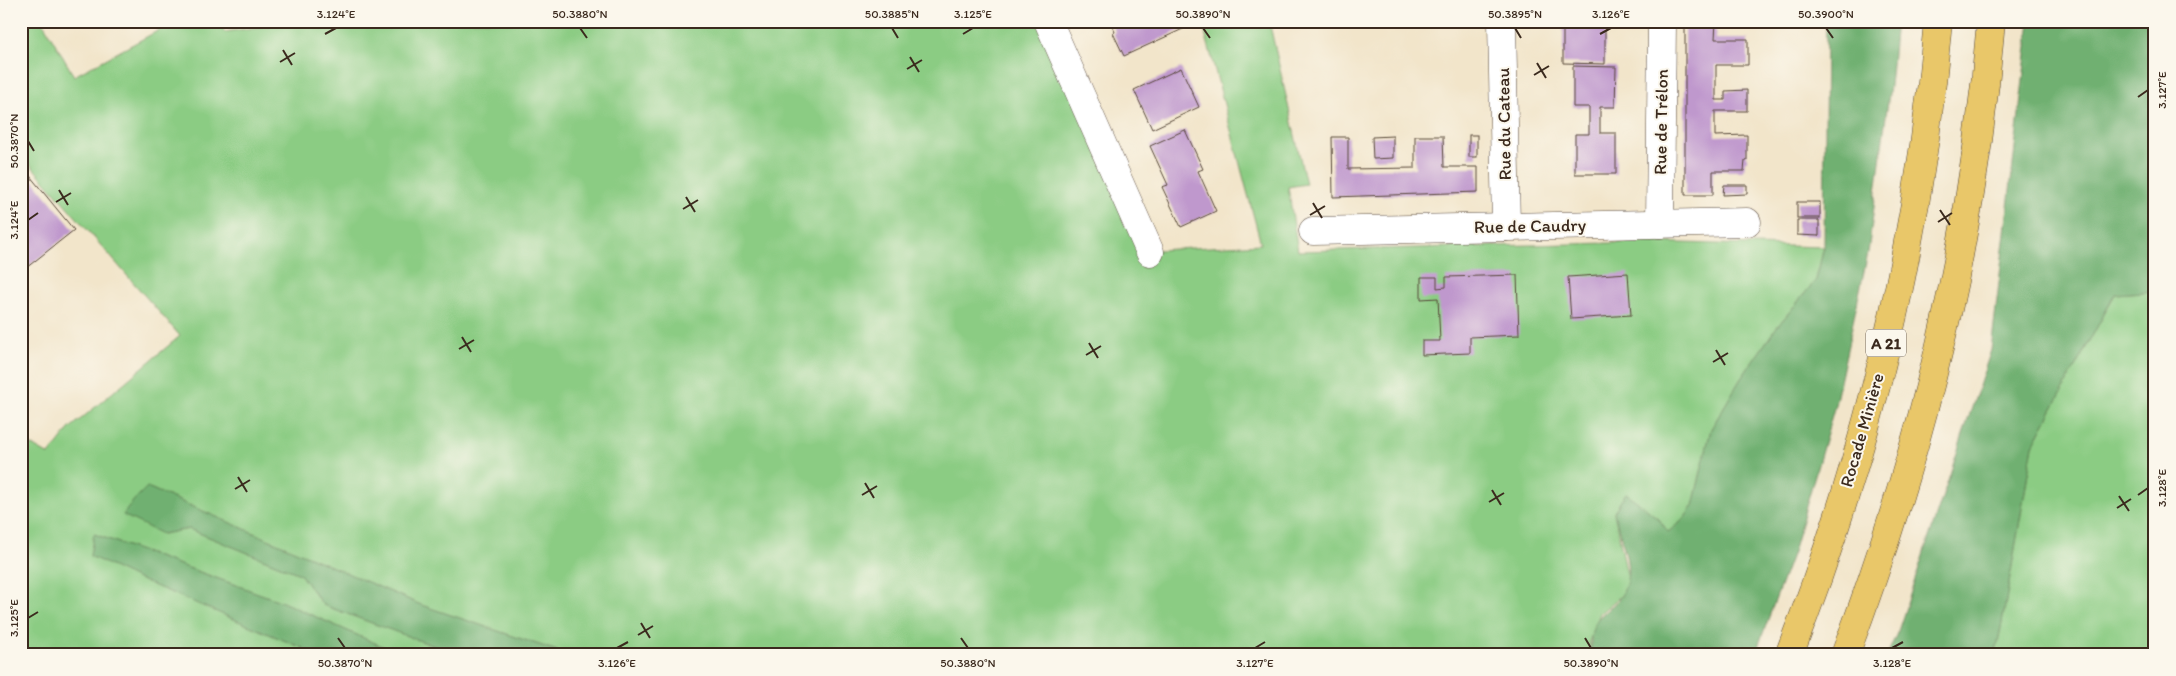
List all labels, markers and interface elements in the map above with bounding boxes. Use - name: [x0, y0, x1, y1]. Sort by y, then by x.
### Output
- text: 3.124°E: [317, 7, 356, 21]
- text: 50.3880°N: [552, 7, 608, 21]
- text: 50.3885°N: [865, 7, 919, 21]
- text: 3.125°E: [954, 7, 992, 21]
- text: 50.3890°N: [1175, 7, 1231, 21]
- text: 50.3895°N: [1488, 7, 1542, 21]
- text: 3.126°E: [1592, 7, 1630, 21]
- text: 50.3900°N: [1798, 7, 1854, 21]
- street label: Rue du Cateau: [1492, 67, 1516, 181]
- street label: Rue de Trélon: [1649, 69, 1673, 175]
- text: 3.127°E: [2155, 71, 2169, 109]
- text: 50.3870°N: [7, 114, 21, 168]
- text: 3.124°E: [7, 200, 21, 239]
- street label: Rue de Caudry: [1474, 214, 1587, 238]
- road number: A 21: [1866, 329, 1906, 356]
- street label: Rocade Minière: [1835, 370, 1889, 490]
- text: 3.128°E: [2155, 469, 2169, 507]
- text: 3.125°E: [7, 599, 21, 637]
- text: 50.3870°N: [318, 656, 372, 670]
- text: 3.126°E: [598, 656, 636, 670]
- text: 50.3880°N: [940, 656, 996, 670]
- text: 3.127°E: [1236, 656, 1274, 670]
- text: 50.3890°N: [1563, 656, 1619, 670]
- text: 3.128°E: [1873, 656, 1911, 670]

